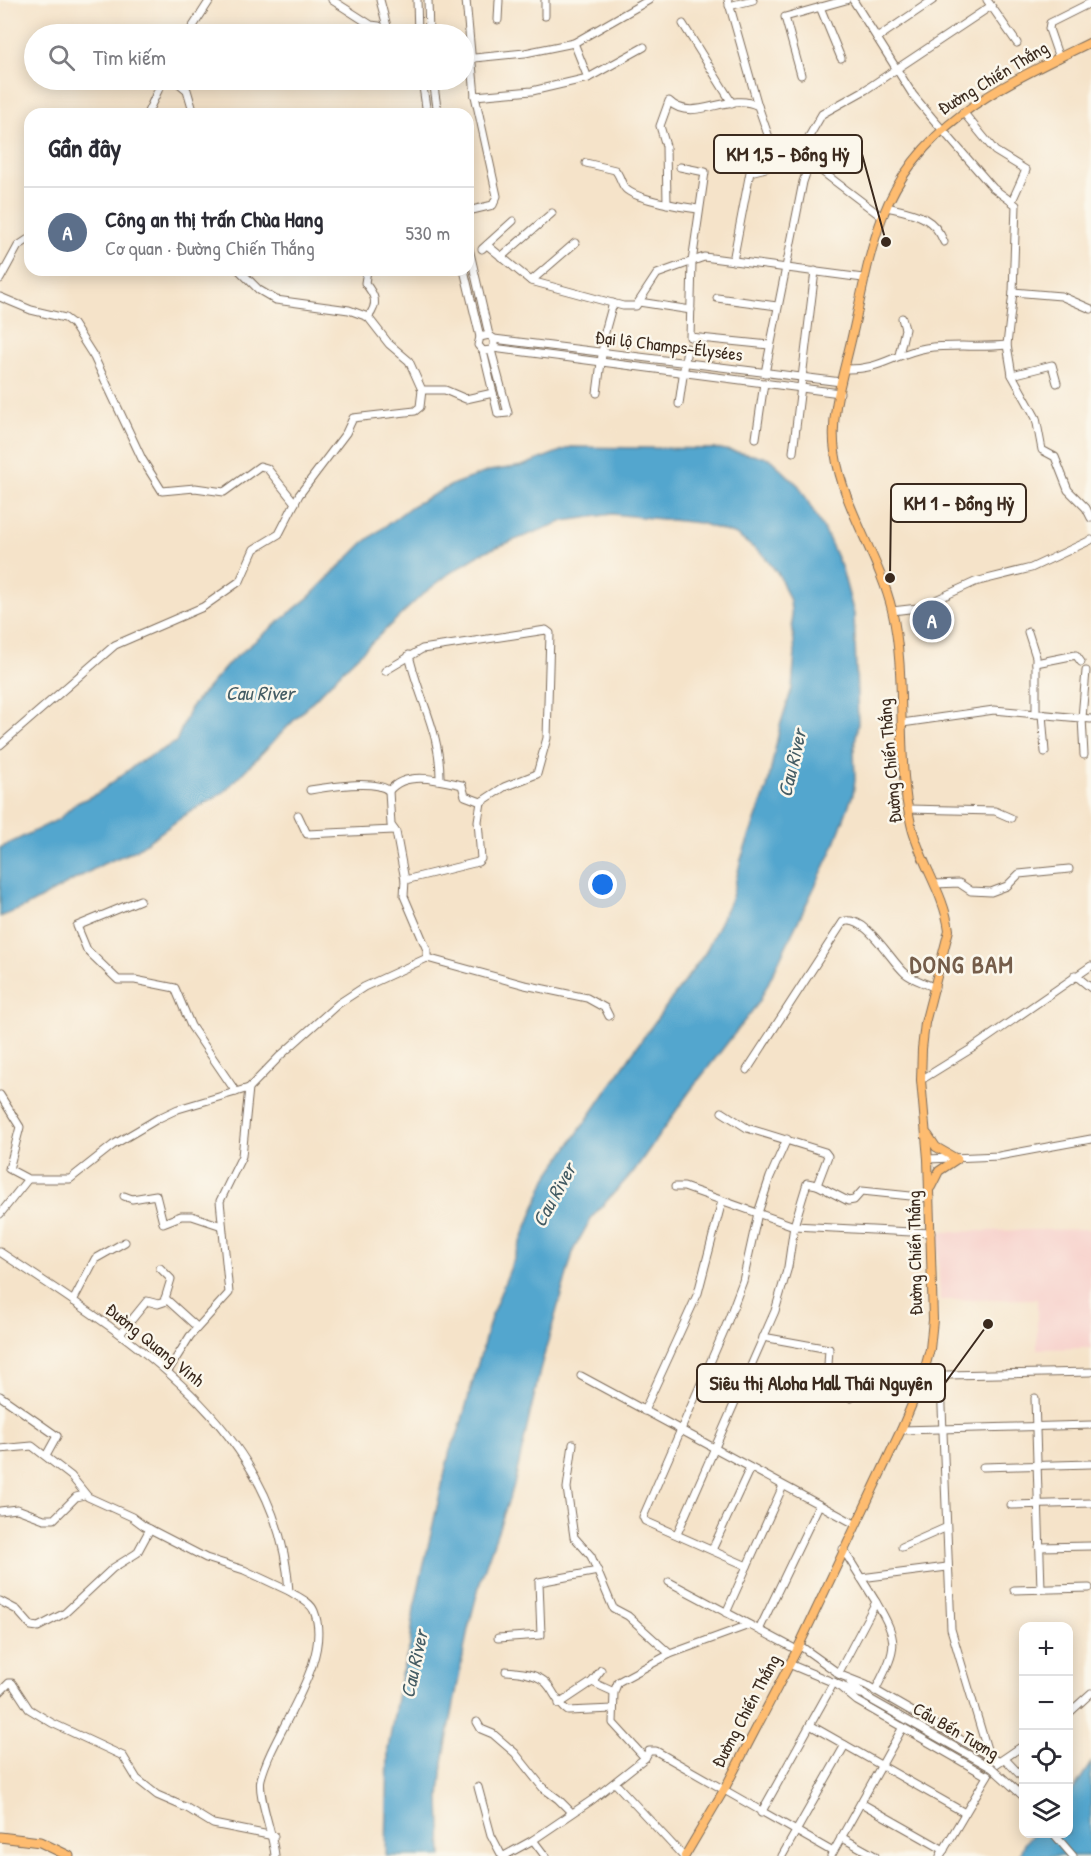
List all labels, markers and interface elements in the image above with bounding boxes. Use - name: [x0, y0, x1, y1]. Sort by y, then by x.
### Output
- search box: [24, 24, 474, 90]
- street label: Đường Chiến Thắng: [933, 35, 1053, 120]
- icon: search: [45, 41, 78, 74]
- text: Tìm kiếm: [93, 42, 166, 72]
- text: Gần đây: [48, 130, 121, 165]
- callout: KM 1,5 - Đồng Hỷ: [714, 135, 862, 173]
- text: KM 1,5 - Đồng Hỷ: [726, 140, 850, 168]
- text: Công an thị trấn Chùa Hang: [105, 204, 323, 234]
- text: A: [63, 219, 72, 246]
- text: 530 m: [405, 219, 450, 246]
- text: Cơ quan · Đường Chiến Thắng: [105, 234, 315, 261]
- street label: Đại lộ Champs-Élysées: [594, 324, 744, 367]
- callout: KM 1 - Đồng Hỷ: [891, 484, 1026, 522]
- text: KM 1 - Đồng Hỷ: [904, 489, 1015, 517]
- pin: A: [912, 598, 952, 642]
- water label: Cau River: [226, 679, 297, 706]
- street label: Đường Chiến Thắng: [872, 698, 907, 824]
- water label: Cau River: [771, 724, 813, 799]
- your location: [588, 870, 617, 899]
- district label: DONG BAM: [910, 948, 1014, 980]
- water label: Cau River: [525, 1156, 583, 1231]
- street label: Đường Chiến Thắng: [901, 1190, 928, 1316]
- street label: Đường Quang Vinh: [100, 1297, 210, 1393]
- callout: Siêu thị Aloha Mall Thái Nguyên: [697, 1364, 945, 1402]
- text: Siêu thị Aloha Mall Thái Nguyên: [709, 1369, 933, 1397]
- map controls: [1019, 1622, 1073, 1838]
- button: +: [1019, 1622, 1073, 1676]
- water label: Cau River: [393, 1625, 434, 1700]
- street label: Đường Chiến Thắng: [705, 1650, 786, 1772]
- button: −: [1019, 1676, 1073, 1730]
- street label: Cầu Bến Tượng: [908, 1696, 1004, 1765]
- button: locate: [1019, 1730, 1073, 1784]
- button: layers: [1019, 1784, 1073, 1838]

